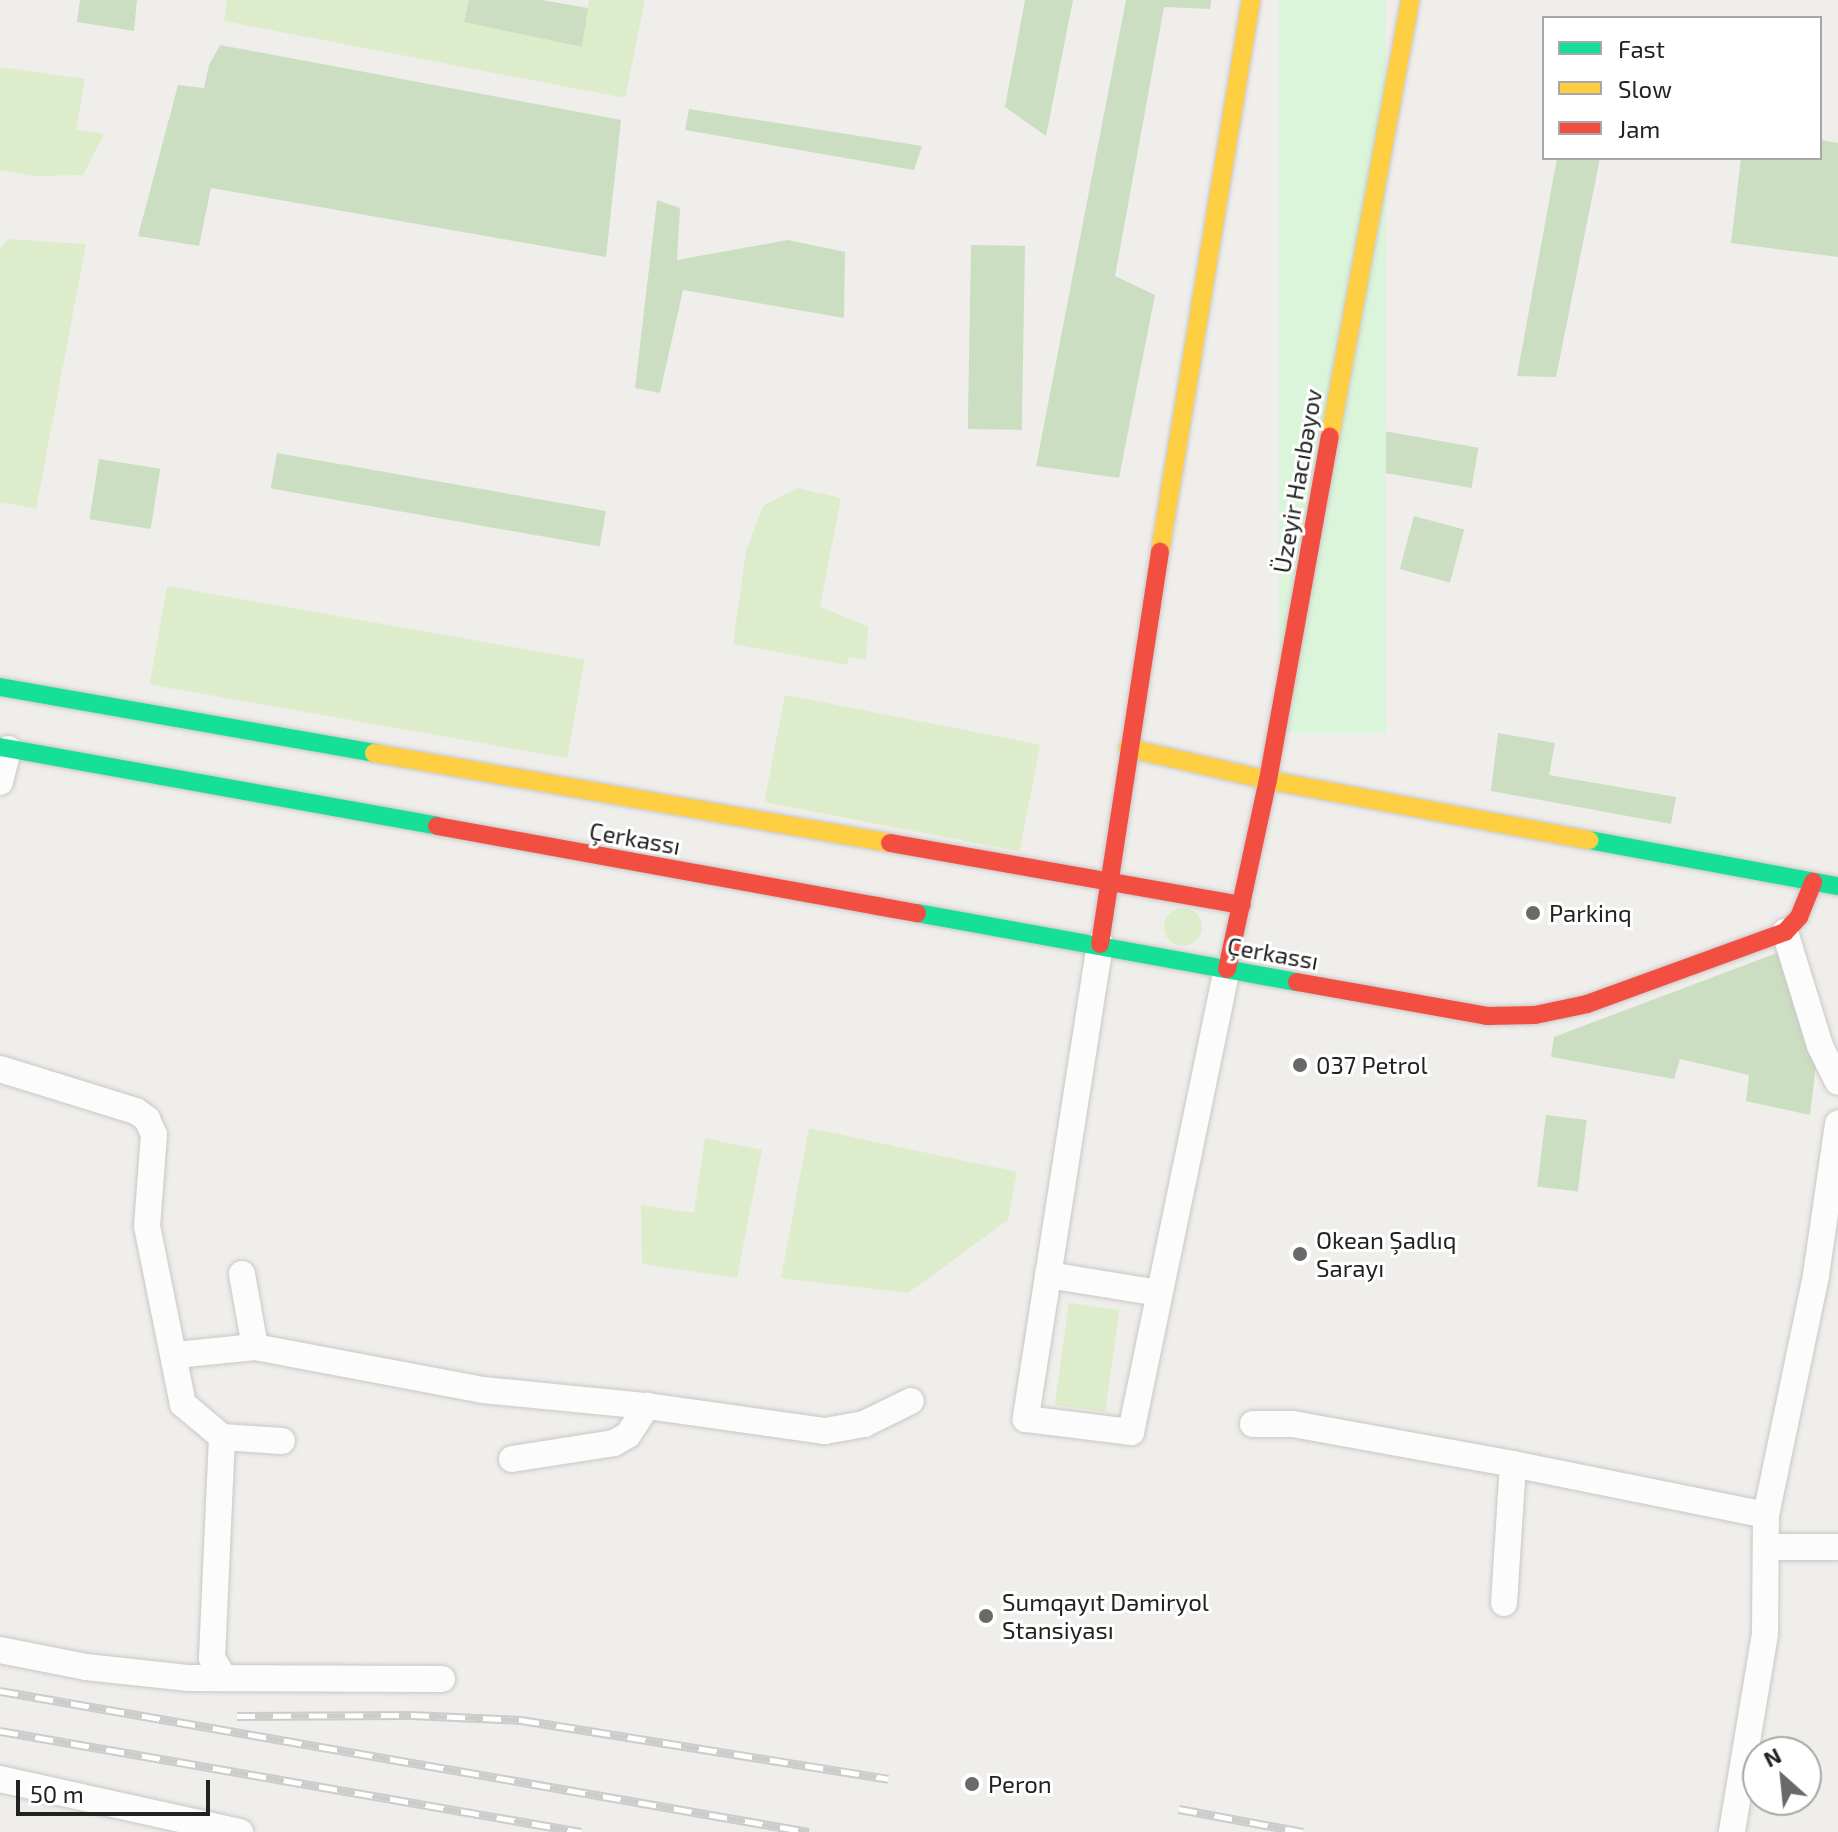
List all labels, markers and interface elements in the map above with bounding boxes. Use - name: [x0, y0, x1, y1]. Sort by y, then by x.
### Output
- legend: [1542, 16, 1822, 160]
- text: Fast: [1618, 34, 1665, 63]
- text: Slow: [1618, 74, 1672, 103]
- text: Jam: [1618, 114, 1660, 143]
- street label: Üzeyir Hacıbəyov: [1267, 386, 1327, 576]
- street label: Çerkassı: [587, 816, 683, 860]
- place label: Parkinq: [1549, 899, 1632, 927]
- marker: Parkinq: [1524, 904, 1542, 922]
- street label: Çerkassı: [1225, 931, 1321, 975]
- place label: 037 Petrol: [1316, 1051, 1428, 1079]
- marker: 037 Petrol: [1291, 1056, 1309, 1074]
- place label: Okean Şadlıq Sarayı: [1316, 1226, 1456, 1282]
- marker: Okean Şadlıq Sarayı: [1291, 1245, 1309, 1263]
- place label: Sumqayıt Dəmiryol Stansiyası: [1002, 1588, 1209, 1644]
- marker: Sumqayıt Dəmiryol Stansiyası: [977, 1607, 995, 1625]
- north arrow: [1742, 1736, 1822, 1816]
- text: N: [1759, 1741, 1785, 1772]
- scale bar: [20, 1764, 214, 1814]
- place label: Peron: [988, 1770, 1052, 1798]
- marker: Peron: [963, 1775, 981, 1793]
- text: 50 m: [30, 1779, 84, 1808]

